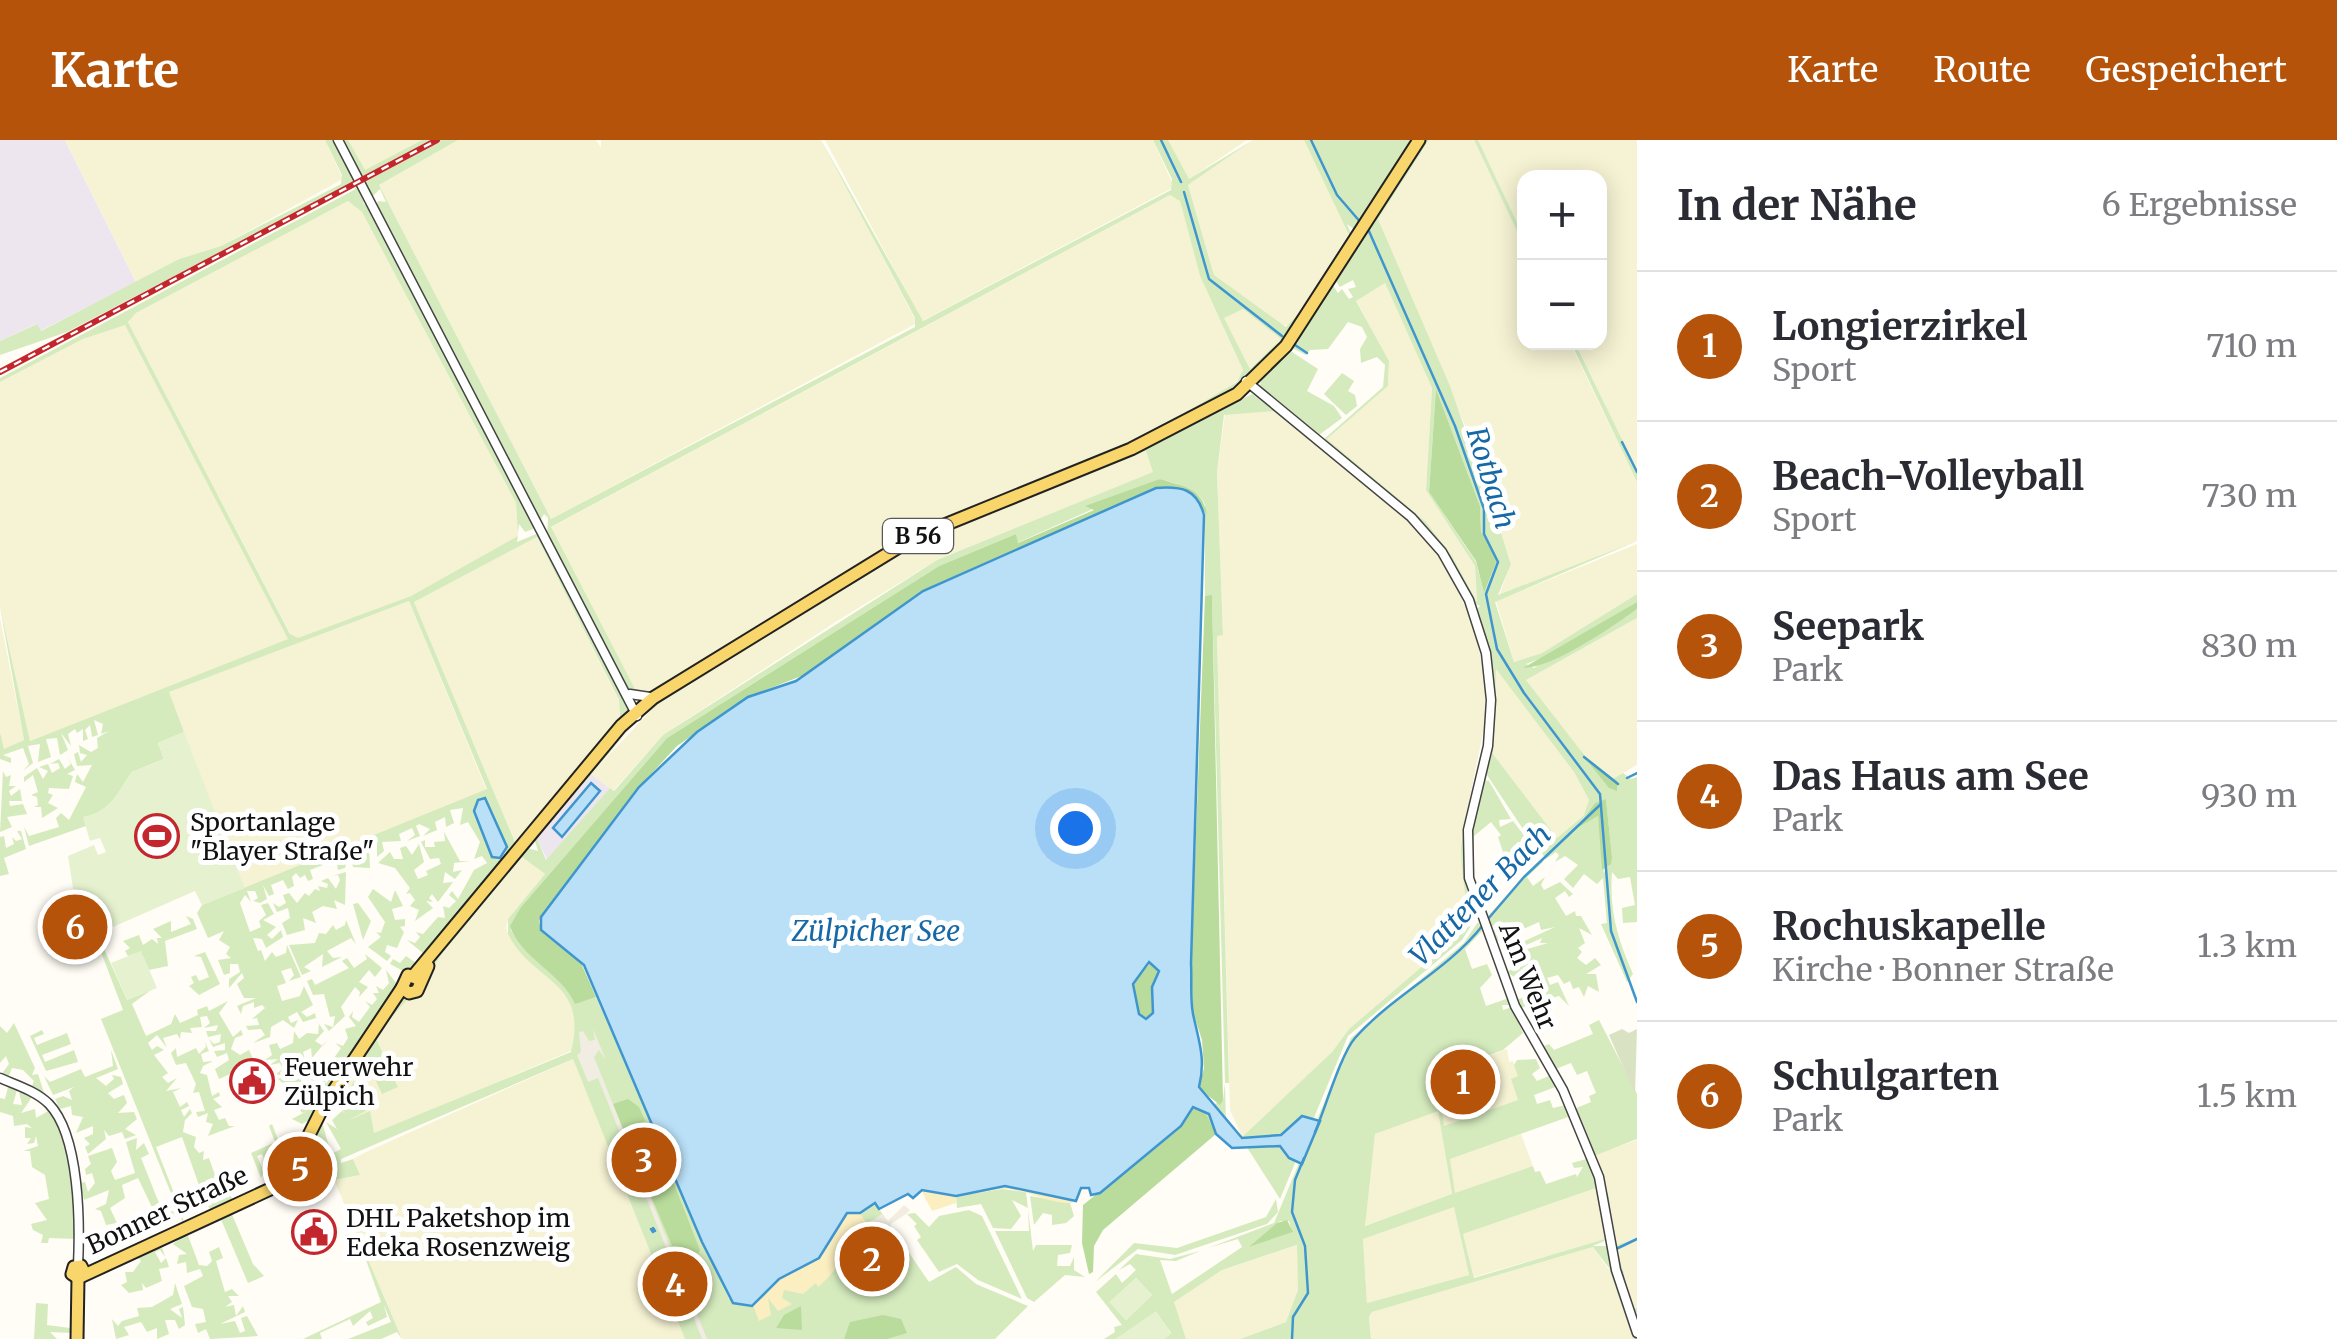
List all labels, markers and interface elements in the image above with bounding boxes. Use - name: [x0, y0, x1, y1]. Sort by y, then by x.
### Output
- text: Karte: [50, 40, 179, 100]
- text: Karte: [1787, 48, 1878, 92]
- text: Route: [1933, 48, 2030, 92]
- text: Gespeichert: [2085, 48, 2287, 92]
- map controls: [1517, 170, 1607, 350]
- button: +: [1517, 170, 1607, 260]
- text: In der Nähe: [1677, 179, 1917, 231]
- text: 6 Ergebnisse: [2101, 185, 2297, 225]
- button: −: [1517, 260, 1607, 350]
- text: Longierzirkel: [1772, 303, 2028, 350]
- text: 1: [1702, 326, 1717, 366]
- text: 710 m: [2206, 326, 2297, 366]
- text: Sport: [1772, 350, 1857, 390]
- water label: Rotbach: [1458, 423, 1524, 533]
- text: Beach-Volleyball: [1772, 453, 2084, 500]
- text: 2: [1700, 476, 1719, 516]
- text: 730 m: [2201, 476, 2297, 516]
- text: Sport: [1772, 500, 1857, 540]
- road number: B 56: [883, 519, 953, 553]
- text: Seepark: [1772, 603, 1924, 650]
- text: 3: [1700, 626, 1719, 666]
- text: 830 m: [2201, 626, 2297, 666]
- text: Park: [1772, 650, 1843, 690]
- text: Das Haus am See: [1772, 753, 2089, 800]
- text: 4: [1699, 776, 1720, 816]
- text: 930 m: [2201, 776, 2297, 816]
- text: Park: [1772, 800, 1843, 840]
- your location: [1050, 803, 1101, 854]
- place label: Sportanlage "Blayer Straße": [190, 806, 374, 867]
- sports icon: Sportanlage "Blayer Straße": [134, 813, 180, 859]
- water label: Vlattener Bach: [1401, 816, 1559, 974]
- pin: 6: [42, 890, 108, 964]
- text: Rochuskapelle: [1772, 903, 2046, 950]
- water label: Zülpicher See: [791, 913, 960, 949]
- street label: Am Wehr: [1492, 917, 1564, 1034]
- text: 5: [1700, 926, 1719, 966]
- text: 1.3 km: [2197, 926, 2297, 966]
- text: Kirche · Bonner Straße: [1772, 950, 2114, 990]
- pin: 1: [1430, 1044, 1496, 1120]
- place label: Feuerwehr Zülpich: [284, 1051, 413, 1112]
- text: Schulgarten: [1772, 1053, 1999, 1100]
- public building icon: Feuerwehr Zülpich: [229, 1058, 275, 1104]
- text: 6: [1700, 1076, 1719, 1116]
- text: 1.5 km: [2197, 1076, 2297, 1116]
- text: Park: [1772, 1100, 1843, 1140]
- pin: 3: [612, 1122, 676, 1198]
- pin: 5: [268, 1132, 332, 1206]
- street label: Bonner Straße: [81, 1159, 253, 1261]
- place label: DHL Paketshop im Edeka Rosenzweig: [346, 1202, 571, 1263]
- public building icon: DHL Paketshop im Edeka Rosenzweig: [291, 1209, 337, 1255]
- pin: 2: [840, 1222, 904, 1296]
- pin: 4: [642, 1246, 708, 1322]

